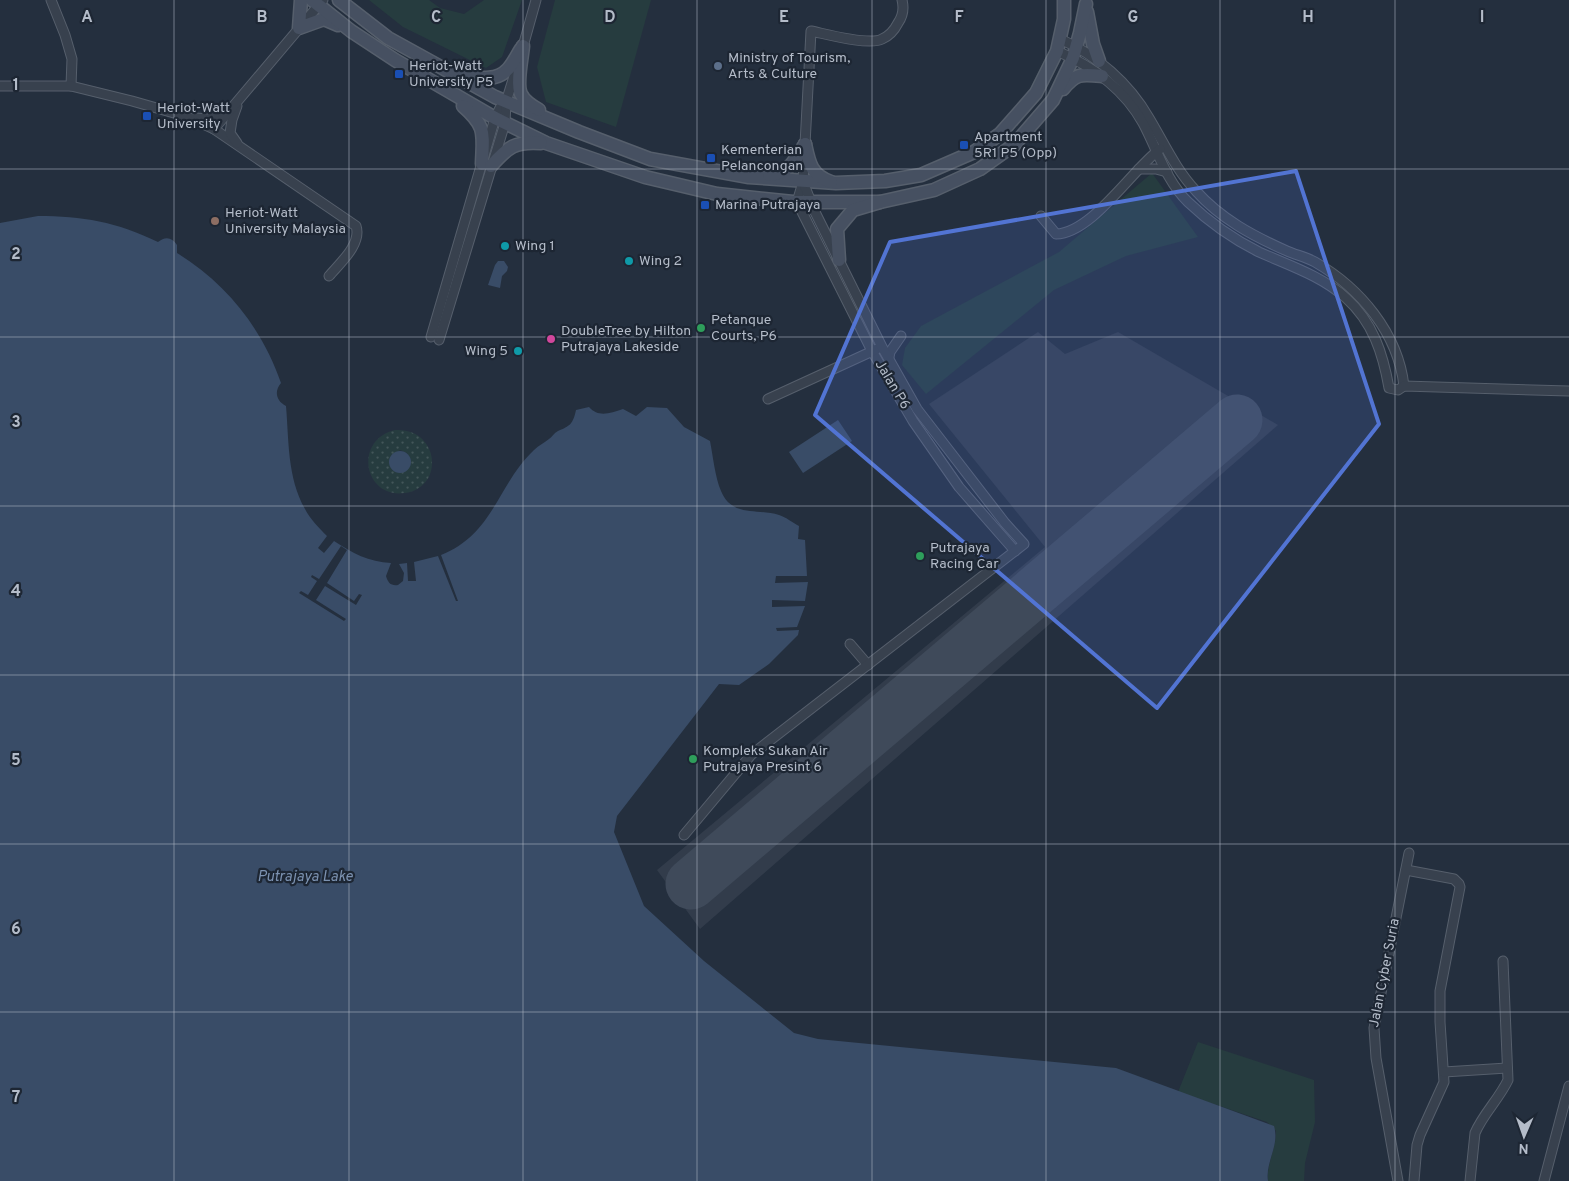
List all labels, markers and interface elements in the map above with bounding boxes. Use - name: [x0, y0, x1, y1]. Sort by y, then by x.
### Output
- text: A: [81, 8, 93, 28]
- text: B: [256, 8, 268, 28]
- text: C: [431, 8, 441, 28]
- text: D: [604, 8, 616, 28]
- text: E: [779, 8, 789, 28]
- text: F: [954, 8, 964, 28]
- text: G: [1128, 8, 1138, 28]
- text: H: [1302, 8, 1314, 28]
- text: I: [1480, 8, 1484, 28]
- place label: Ministry of Tourism, Arts & Culture: [728, 50, 850, 83]
- place label: Heriot-Watt University P5: [409, 58, 494, 91]
- marker: Ministry of Tourism, Arts & Culture: [712, 60, 724, 72]
- marker: Heriot-Watt University P5: [393, 68, 405, 80]
- text: 1: [13, 76, 19, 96]
- place label: Heriot-Watt University: [157, 100, 230, 133]
- marker: Heriot-Watt University: [141, 110, 153, 122]
- place label: Apartment 5R1 P5 (Opp): [974, 129, 1057, 162]
- marker: Apartment 5R1 P5 (Opp): [958, 139, 970, 151]
- place label: Kementerian Pelancongan: [721, 142, 803, 175]
- marker: Kementerian Pelancongan: [705, 152, 717, 164]
- place label: Marina Putrajaya: [715, 197, 820, 214]
- marker: Marina Putrajaya: [699, 199, 711, 211]
- place label: Heriot-Watt University Malaysia: [225, 205, 346, 238]
- marker: Heriot-Watt University Malaysia: [209, 215, 221, 227]
- place label: Wing 1: [515, 238, 555, 255]
- marker: Wing 1: [499, 240, 511, 252]
- text: 2: [11, 245, 21, 265]
- place label: Wing 2: [639, 253, 682, 270]
- marker: Wing 2: [623, 255, 635, 267]
- place label: Petanque Courts, P6: [711, 312, 777, 345]
- marker: Petanque Courts, P6: [695, 322, 707, 334]
- place label: DoubleTree by Hilton Putrajaya Lakeside: [561, 323, 691, 356]
- marker: DoubleTree by Hilton Putrajaya Lakeside: [545, 333, 557, 345]
- place label: Wing 5: [465, 343, 508, 360]
- marker: Wing 5: [512, 345, 524, 357]
- street label: Jalan P6: [871, 357, 913, 413]
- text: 3: [11, 413, 21, 433]
- place label: Putrajaya Racing Car: [930, 540, 999, 573]
- marker: Putrajaya Racing Car: [914, 550, 926, 562]
- text: 4: [11, 582, 21, 602]
- place label: Kompleks Sukan Air Putrajaya Presint 6: [703, 743, 828, 776]
- text: 5: [11, 751, 21, 771]
- marker: Kompleks Sukan Air Putrajaya Presint 6: [687, 753, 699, 765]
- water label: Putrajaya Lake: [257, 868, 353, 887]
- street label: Jalan Cyber Suria: [1366, 917, 1404, 1029]
- text: 6: [11, 920, 21, 940]
- text: 7: [12, 1088, 20, 1108]
- north arrow: [1499, 1111, 1549, 1161]
- text: N: [1518, 1139, 1529, 1156]

